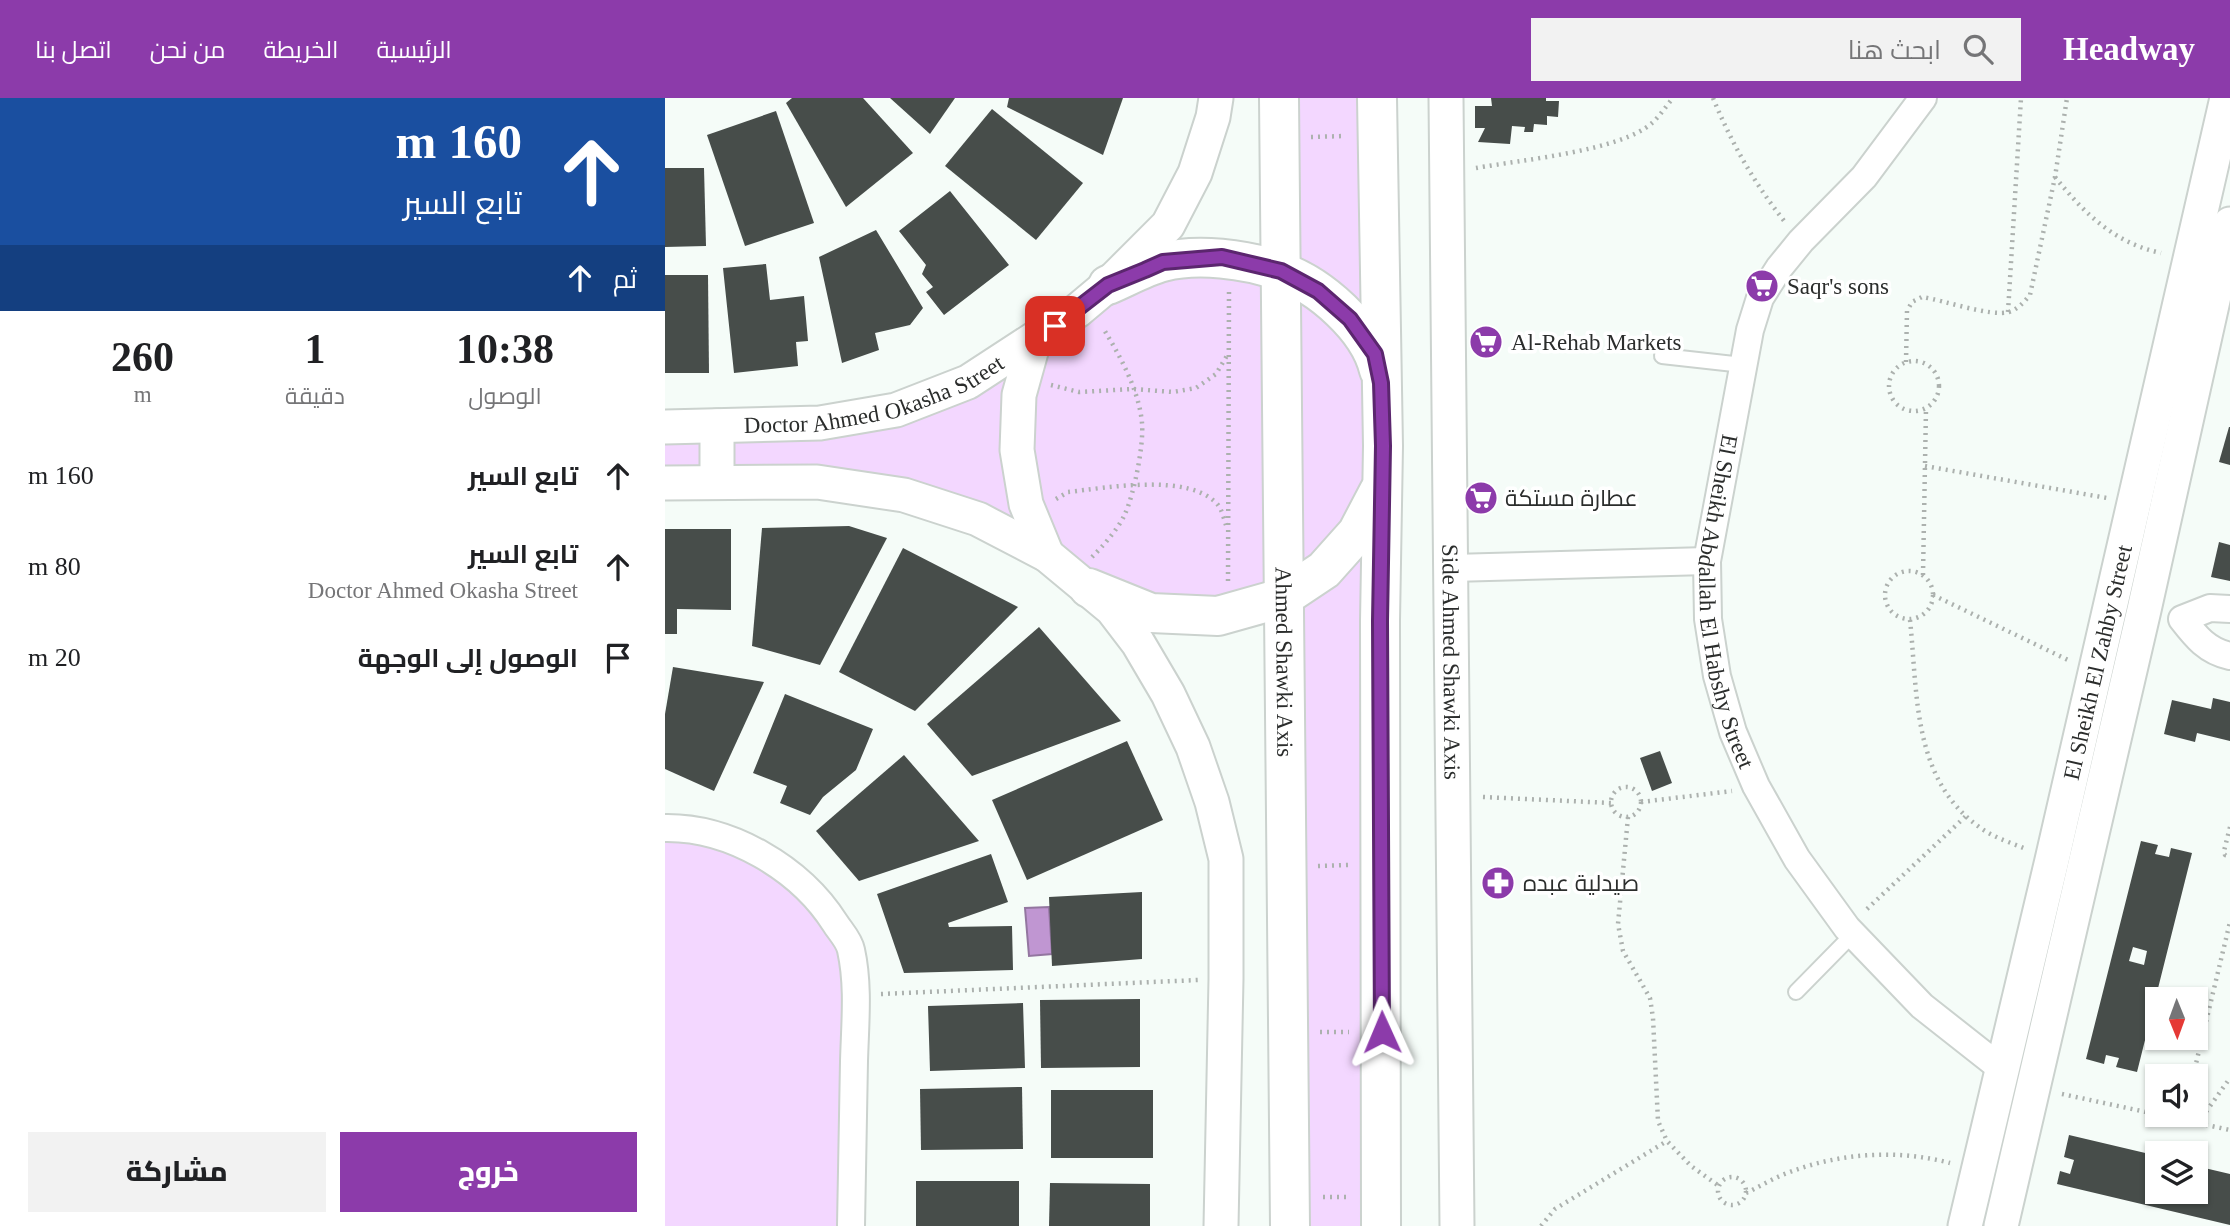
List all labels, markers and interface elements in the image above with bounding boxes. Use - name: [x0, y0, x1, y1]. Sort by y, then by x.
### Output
- search box: [1531, 18, 2021, 81]
- icon: search: [1959, 30, 1997, 68]
- text: Headway: [2063, 31, 2195, 67]
- text: ابحث هنا: [1848, 36, 1941, 65]
- text: اتصل بنا: [35, 37, 112, 63]
- text: من نحن: [150, 37, 226, 63]
- text: الخريطة: [264, 37, 338, 63]
- text: الرئيسية: [376, 37, 452, 63]
- text: 160 m: [395, 114, 522, 169]
- icon: ahead: [546, 126, 637, 217]
- text: تابع السير: [403, 185, 522, 221]
- icon: ahead: [561, 259, 599, 297]
- text: ثم: [613, 265, 637, 294]
- supermarket icon: Saqr's sons: [1743, 267, 1781, 305]
- place label: Saqr's sons: [1787, 274, 1889, 299]
- pin: [1025, 296, 1085, 356]
- icon: arrive: [1036, 307, 1074, 345]
- supermarket icon: Al-Rehab Markets: [1467, 323, 1505, 361]
- text: 1: [305, 326, 326, 372]
- text: 10:38: [456, 326, 554, 372]
- place label: Al-Rehab Markets: [1511, 330, 1682, 355]
- text: 260: [111, 334, 174, 380]
- street label: Doctor Ahmed Okasha Street: [744, 350, 1009, 438]
- text: m: [134, 382, 152, 407]
- text: دقيقة: [285, 384, 345, 409]
- text: الوصول: [468, 384, 542, 409]
- street label: El Sheikh Abdallah El Habshy Street: [1693, 432, 1759, 773]
- icon: ahead: [599, 457, 637, 495]
- text: 160 m: [28, 461, 94, 490]
- text: تابع السير: [468, 462, 578, 491]
- supermarket icon: عطارة مستكة: [1462, 479, 1500, 517]
- place label: عطارة مستكة: [1505, 486, 1638, 511]
- text: تابع السير: [468, 540, 578, 569]
- street label: El Sheikh El Zahby Street: [2059, 542, 2137, 782]
- street label: Side Ahmed Shawki Axis: [1437, 544, 1465, 780]
- icon: ahead: [599, 548, 637, 586]
- text: 80 m: [28, 552, 81, 581]
- street label: Ahmed Shawki Axis: [1271, 567, 1297, 757]
- text: Doctor Ahmed Okasha Street: [308, 578, 578, 603]
- icon: arrive: [599, 639, 637, 677]
- text: 20 m: [28, 643, 81, 672]
- text: الوصول إلى الوجهة: [358, 644, 578, 673]
- pharmacy icon: صيدلية عبده: [1479, 864, 1517, 902]
- place label: صيدلية عبده: [1523, 871, 1639, 896]
- north arrow: [2145, 987, 2209, 1050]
- map controls: [2145, 987, 2208, 1204]
- position arrow: [1345, 995, 1419, 1069]
- button: sound: [2145, 1064, 2208, 1127]
- button: مشاركة: [28, 1132, 326, 1212]
- button: خروج: [340, 1132, 637, 1212]
- button: layers: [2145, 1141, 2208, 1204]

